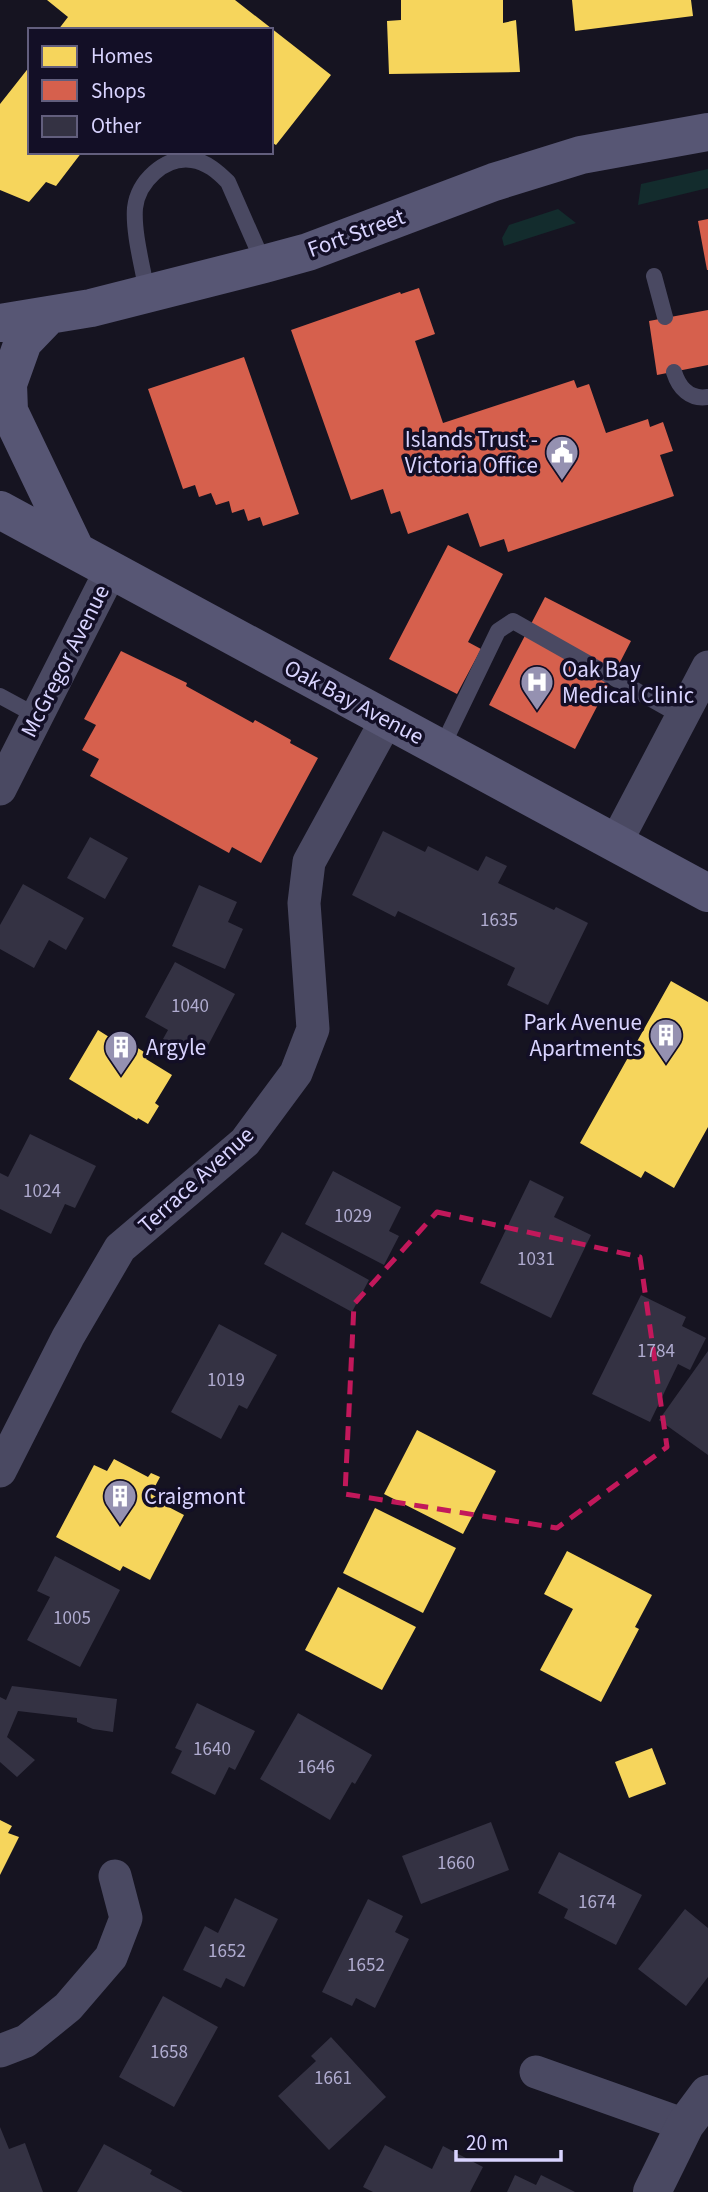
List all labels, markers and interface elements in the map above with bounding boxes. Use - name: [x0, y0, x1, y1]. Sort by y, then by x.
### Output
- legend: [28, 28, 273, 154]
- text: Homes: [91, 41, 153, 71]
- text: Shops: [91, 76, 146, 106]
- text: Other: [91, 111, 142, 141]
- street label: Fort Street: [303, 200, 410, 266]
- place label: Islands Trust - Victoria Office: [405, 423, 538, 482]
- public building icon: Islands Trust - Victoria Office: [543, 433, 581, 482]
- street label: McGregor Avenue: [12, 579, 118, 743]
- street label: Oak Bay Avenue: [278, 651, 430, 753]
- place label: Oak Bay Medical Clinic: [562, 653, 694, 712]
- hospital icon: Oak Bay Medical Clinic: [518, 663, 556, 712]
- house number: 1635: [480, 907, 518, 934]
- house number: 1040: [171, 993, 209, 1020]
- place label: Park Avenue Apartments: [524, 1006, 642, 1065]
- building icon: Park Avenue Apartments: [647, 1016, 685, 1065]
- building icon: Argyle: [102, 1028, 140, 1077]
- place label: Argyle: [146, 1031, 206, 1064]
- street label: Terrace Avenue: [131, 1119, 261, 1241]
- house number: 1024: [23, 1178, 61, 1205]
- house number: 1029: [334, 1203, 372, 1230]
- house number: 1031: [517, 1246, 555, 1273]
- house number: 1784: [637, 1338, 675, 1365]
- house number: 1019: [207, 1367, 245, 1394]
- building icon: Craigmont: [101, 1477, 139, 1526]
- place label: Craigmont: [144, 1480, 246, 1513]
- house number: 1005: [53, 1605, 91, 1632]
- house number: 1640: [193, 1736, 231, 1763]
- house number: 1646: [297, 1754, 335, 1781]
- house number: 1660: [437, 1850, 475, 1877]
- house number: 1674: [578, 1889, 616, 1916]
- house number: 1652: [208, 1938, 246, 1965]
- house number: 1652: [347, 1952, 385, 1979]
- house number: 1658: [150, 2039, 188, 2066]
- house number: 1661: [314, 2065, 352, 2092]
- scale bar: [456, 2118, 561, 2162]
- text: 20 m: [466, 2128, 508, 2158]

